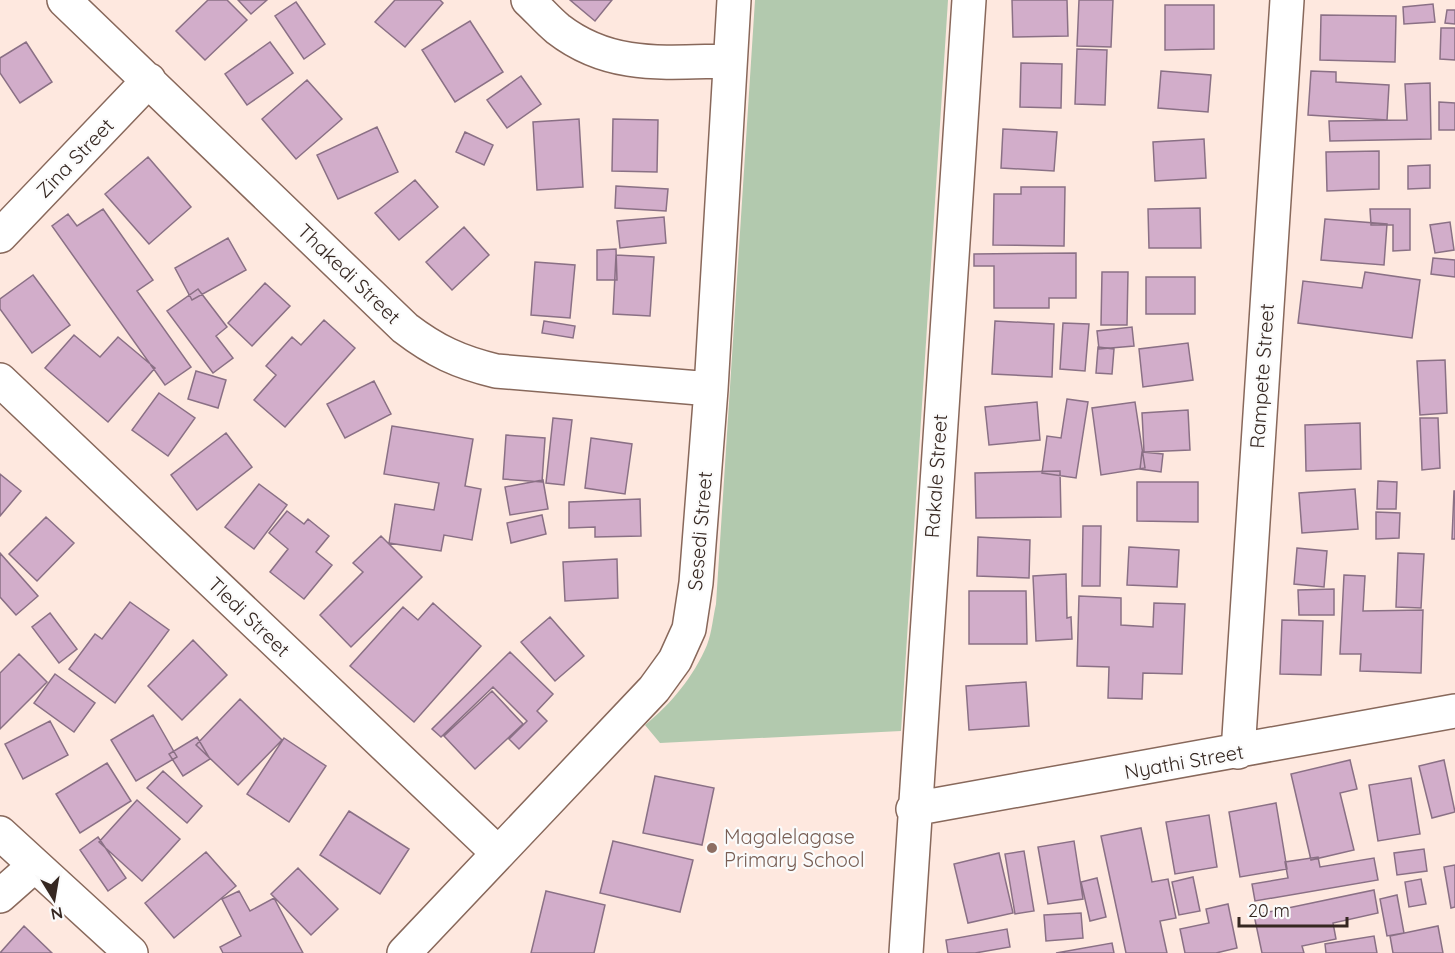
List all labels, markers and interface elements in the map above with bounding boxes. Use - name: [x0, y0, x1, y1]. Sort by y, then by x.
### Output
- street label: Zina Street: [31, 113, 119, 203]
- street label: Thakedi Street: [293, 218, 406, 329]
- street label: Rampete Street: [1244, 302, 1279, 449]
- street label: Rakale Street: [919, 413, 952, 539]
- street label: Sesedi Street: [682, 470, 717, 592]
- street label: Tledi Street: [203, 571, 296, 662]
- street label: Nyathi Street: [1122, 739, 1246, 784]
- place label: Magalelagase Primary School: [724, 824, 865, 872]
- marker: Magalelagase Primary School: [705, 841, 719, 855]
- north arrow: [24, 869, 84, 929]
- scale bar: [1239, 890, 1347, 928]
- text: 20 m: [1248, 899, 1290, 922]
- text: N: [49, 903, 65, 925]

